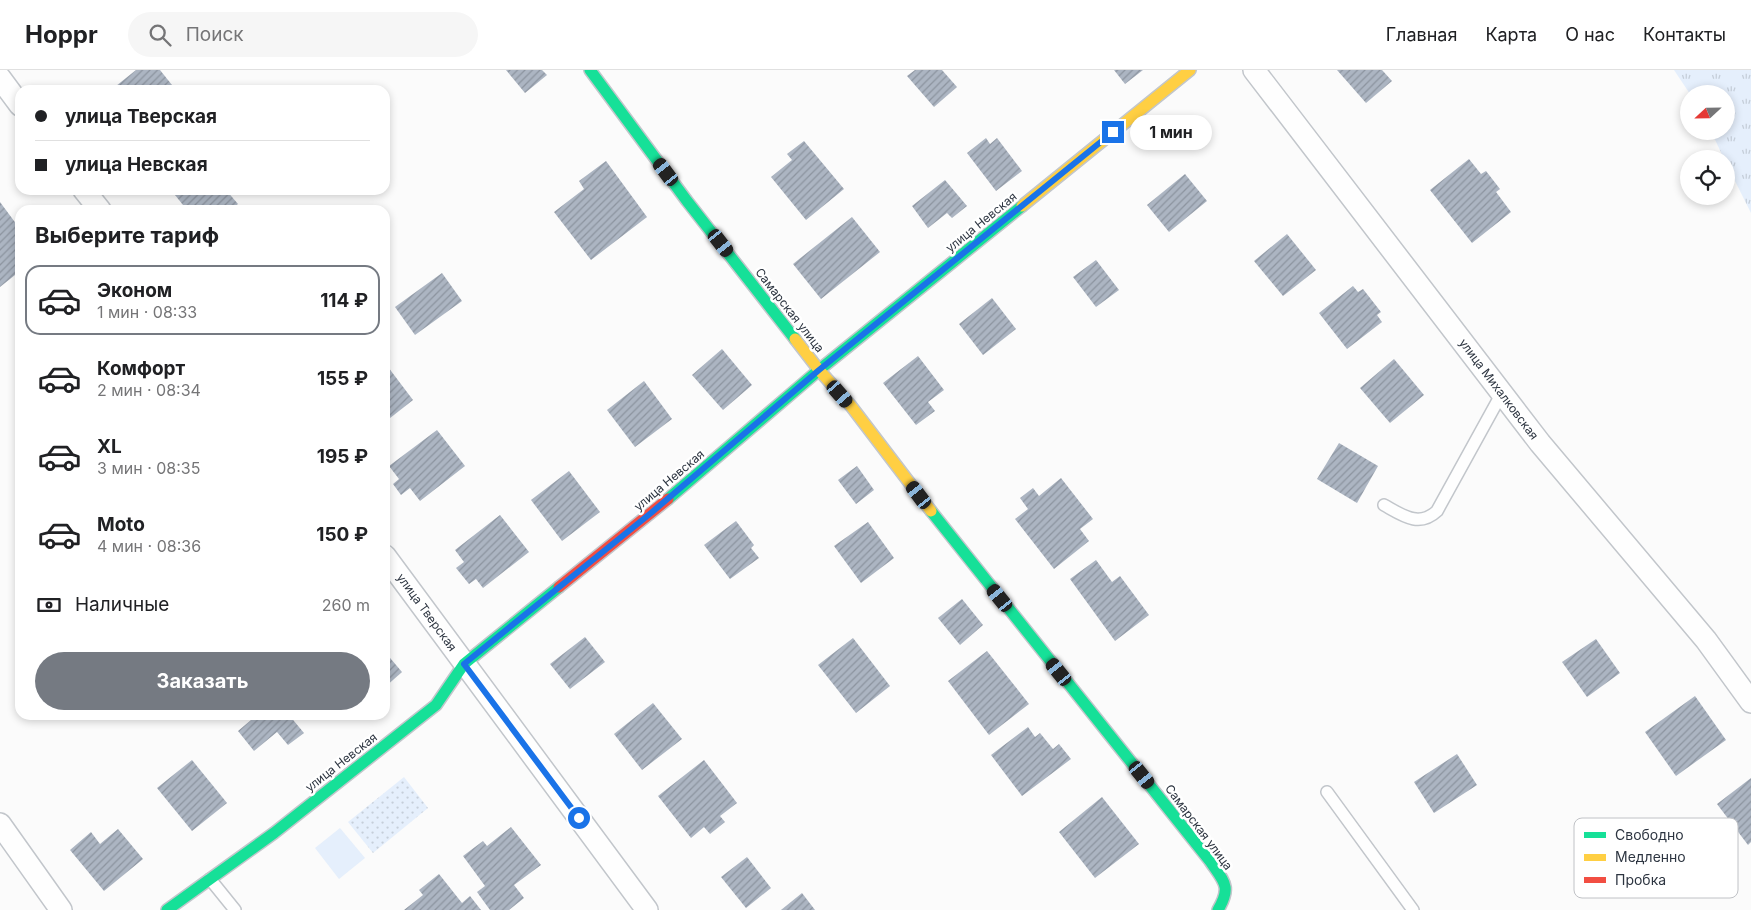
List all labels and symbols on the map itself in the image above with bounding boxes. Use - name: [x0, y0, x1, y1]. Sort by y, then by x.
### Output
- north arrow: [1680, 85, 1735, 140]
- callout: 1 мин: [1130, 114, 1213, 150]
- route end: [1102, 121, 1124, 143]
- car: [650, 156, 681, 188]
- street label: улица Невская: [943, 189, 1019, 255]
- car: [705, 227, 736, 259]
- street label: Самарская улица: [752, 265, 828, 355]
- street label: улица Михалковская: [1456, 336, 1542, 442]
- car: [824, 378, 855, 410]
- street label: улица Невская: [631, 446, 707, 514]
- car: [903, 479, 934, 511]
- street label: улица Тверская: [394, 570, 460, 654]
- car: [984, 582, 1015, 614]
- car: [1043, 656, 1074, 688]
- street label: улица Невская: [302, 729, 380, 795]
- car: [1126, 759, 1157, 791]
- street label: Самарская улица: [1162, 781, 1236, 873]
- route start: [568, 807, 590, 829]
- legend: [1574, 818, 1738, 898]
- text: Свободно: [1615, 826, 1684, 843]
- text: Медленно: [1615, 848, 1686, 865]
- text: Пробка: [1615, 871, 1666, 888]

